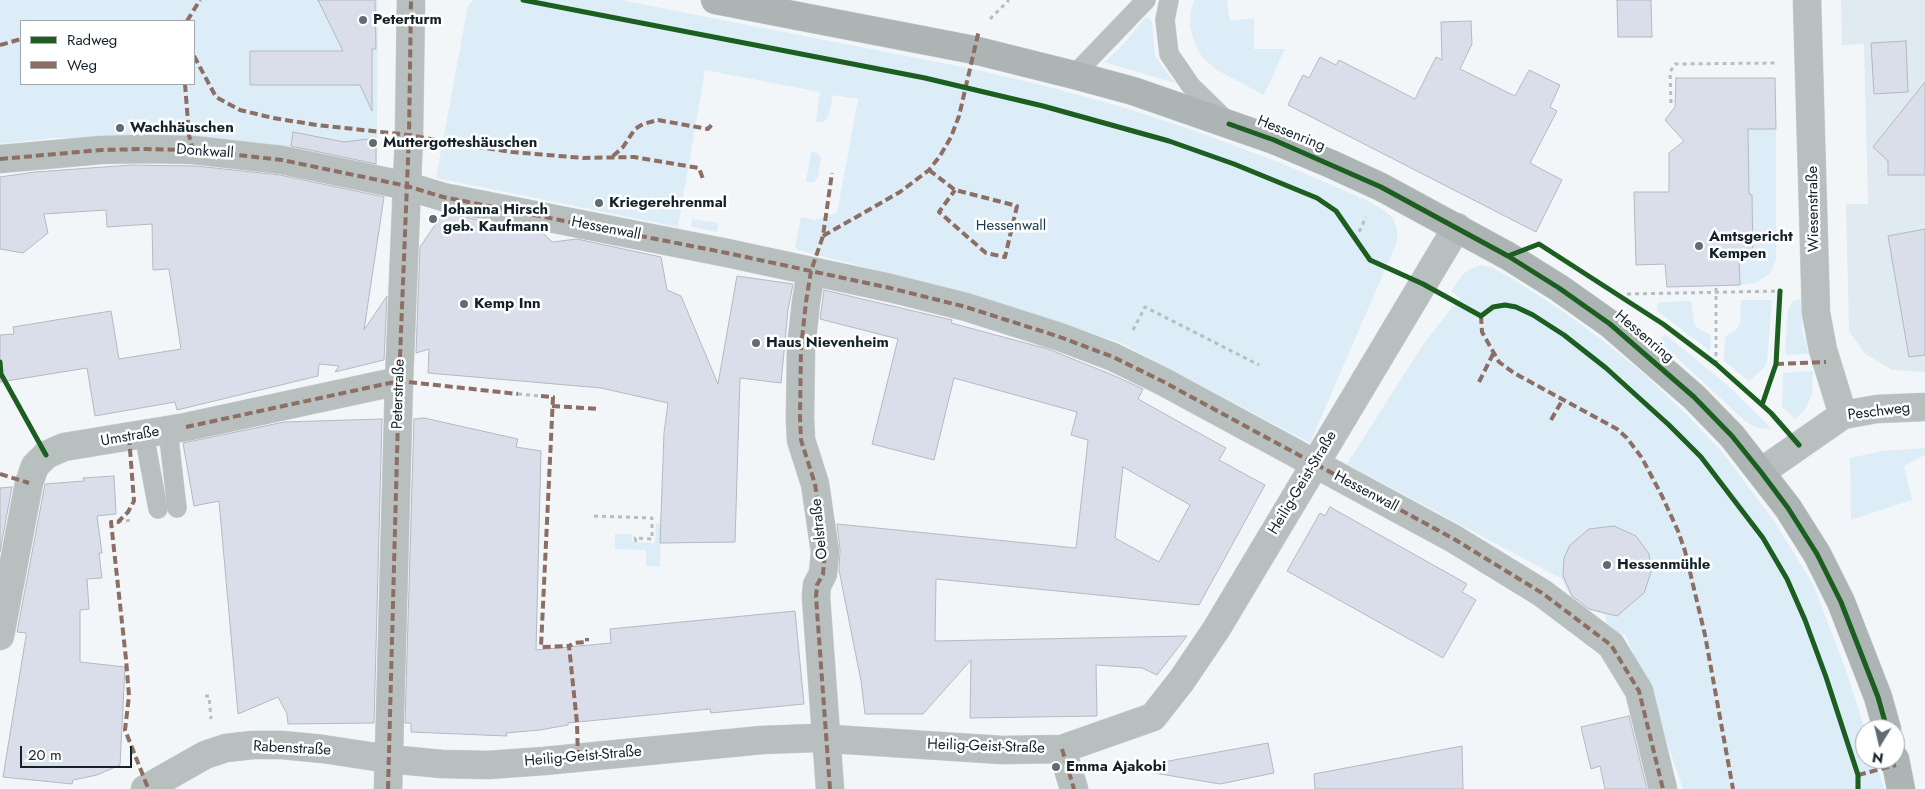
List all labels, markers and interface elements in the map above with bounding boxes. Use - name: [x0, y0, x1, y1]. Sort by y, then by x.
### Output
- place label: Peterturm: [373, 11, 442, 29]
- marker: Peterturm: [357, 14, 369, 26]
- legend: [20, 20, 195, 85]
- text: Radweg: [67, 29, 117, 51]
- text: Weg: [67, 54, 97, 76]
- street label: Hessenring: [1254, 112, 1328, 156]
- place label: Wachhäuschen: [130, 119, 234, 137]
- marker: Wachhäuschen: [114, 122, 126, 134]
- place label: Muttergotteshäuschen: [383, 134, 537, 152]
- marker: Muttergotteshäuschen: [367, 137, 379, 149]
- street label: Donkwall: [176, 141, 234, 163]
- street label: Wiesenstraße: [1804, 166, 1824, 252]
- place label: Kriegerehrenmal: [609, 194, 727, 212]
- marker: Kriegerehrenmal: [593, 197, 605, 209]
- place label: Johanna Hirsch geb. Kaufmann: [443, 201, 549, 236]
- marker: Johanna Hirsch geb. Kaufmann: [427, 213, 439, 225]
- street label: Hessenwall: [570, 213, 642, 245]
- park label: Hessenwall: [976, 217, 1046, 235]
- place label: Amtsgericht Kempen: [1709, 228, 1793, 263]
- marker: Amtsgericht Kempen: [1693, 240, 1705, 252]
- place label: Kemp Inn: [474, 295, 541, 313]
- marker: Kemp Inn: [458, 298, 470, 310]
- street label: Hessenring: [1611, 307, 1677, 367]
- place label: Haus Nievenheim: [766, 334, 889, 352]
- marker: Haus Nievenheim: [750, 337, 762, 349]
- street label: Peterstraße: [389, 359, 409, 429]
- street label: Peschweg: [1847, 399, 1911, 425]
- street label: Umstraße: [99, 423, 161, 451]
- street label: Heilig-Geist-Straße: [1265, 428, 1341, 538]
- street label: Hessenwall: [1331, 468, 1401, 516]
- street label: Oelstraße: [808, 498, 832, 560]
- place label: Hessenmühle: [1617, 556, 1710, 574]
- marker: Hessenmühle: [1601, 559, 1613, 571]
- north arrow: [1855, 719, 1905, 769]
- scale bar: [22, 736, 135, 768]
- street label: Heilig-Geist-Straße: [927, 736, 1045, 758]
- street label: Rabenstraße: [253, 738, 331, 760]
- street label: Heilig-Geist-Straße: [524, 743, 642, 771]
- text: 20 m: [28, 744, 62, 766]
- text: N: [1871, 747, 1885, 769]
- place label: Emma Ajakobi: [1066, 758, 1166, 776]
- marker: Emma Ajakobi: [1050, 761, 1062, 773]

